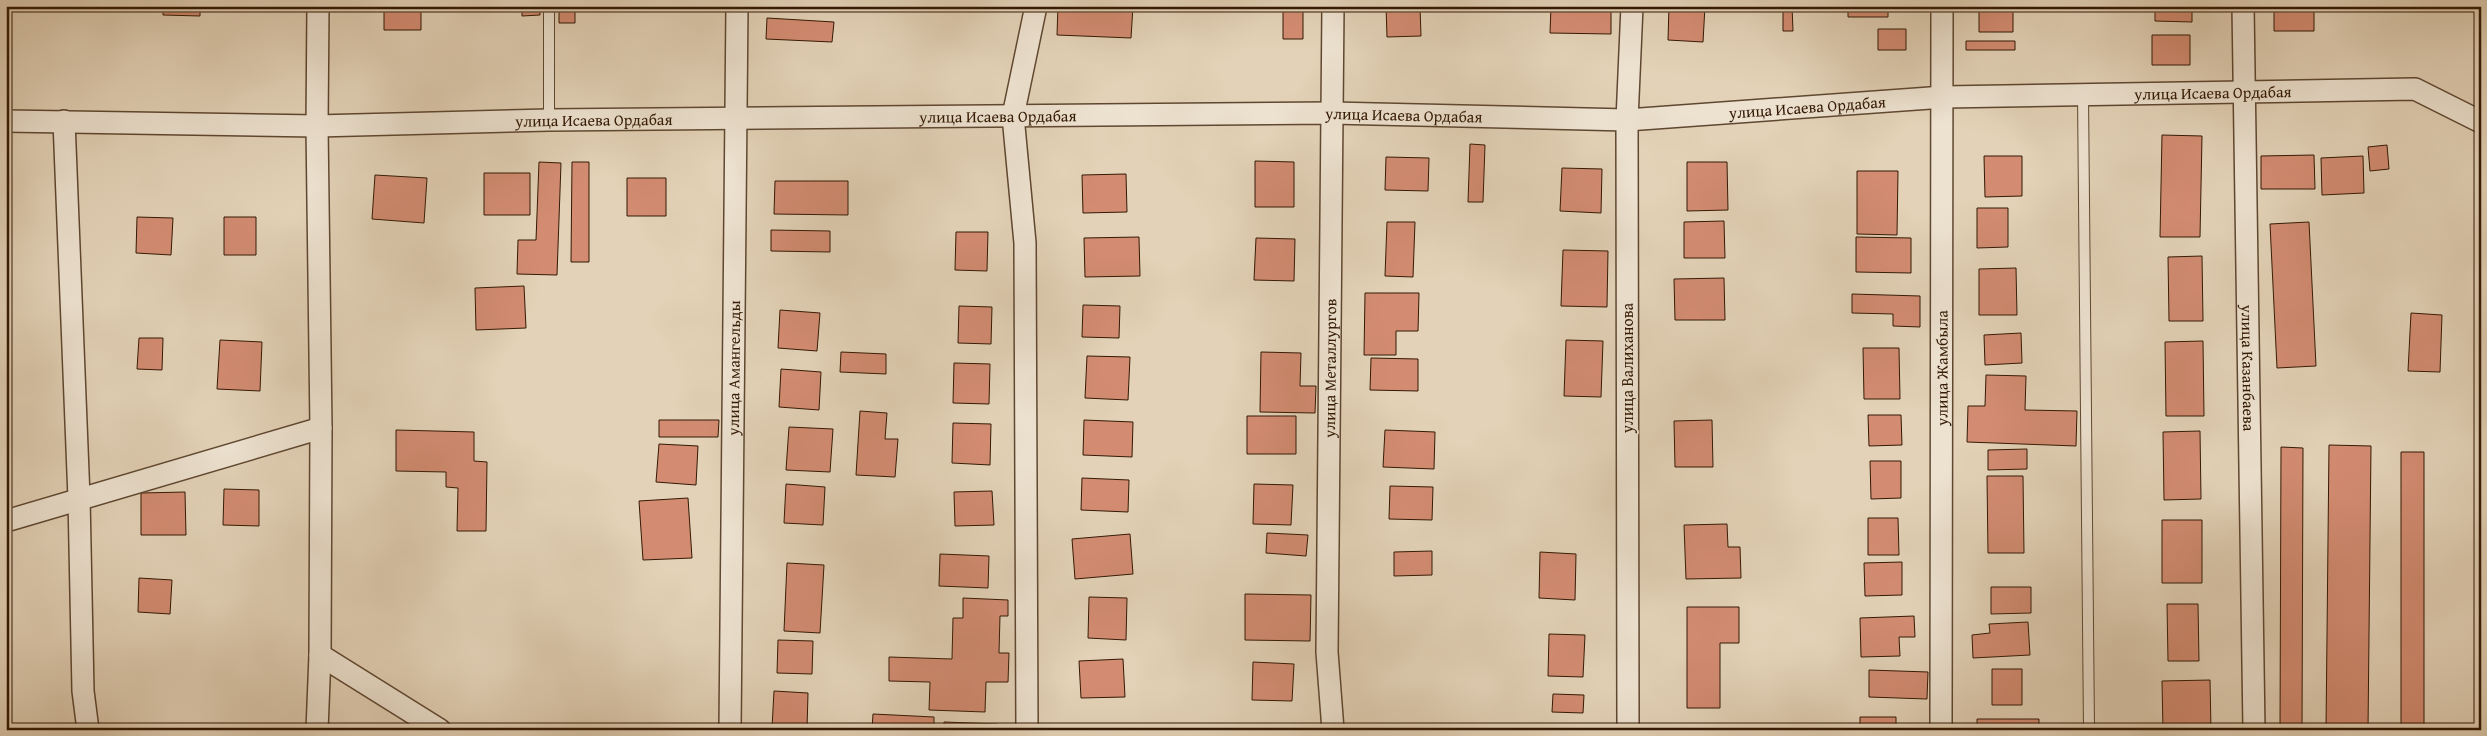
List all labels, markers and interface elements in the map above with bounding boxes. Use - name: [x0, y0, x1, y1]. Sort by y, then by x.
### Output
- street label: улица Исаева Ордабая: [2133, 79, 2292, 106]
- street label: улица Исаева Ордабая: [1727, 89, 1887, 125]
- street label: улица Исаева Ордабая: [1324, 101, 1483, 129]
- street label: улица Исаева Ордабая: [918, 103, 1077, 129]
- street label: улица Исаева Ордабая: [514, 107, 673, 133]
- street label: улица Металлургов: [1317, 298, 1342, 439]
- street label: улица Амангельды: [721, 300, 746, 437]
- street label: улица Валиханова: [1615, 302, 1639, 434]
- street label: улица Казанбаева: [2236, 303, 2261, 432]
- street label: улица Жамбыла: [1929, 310, 1954, 427]

